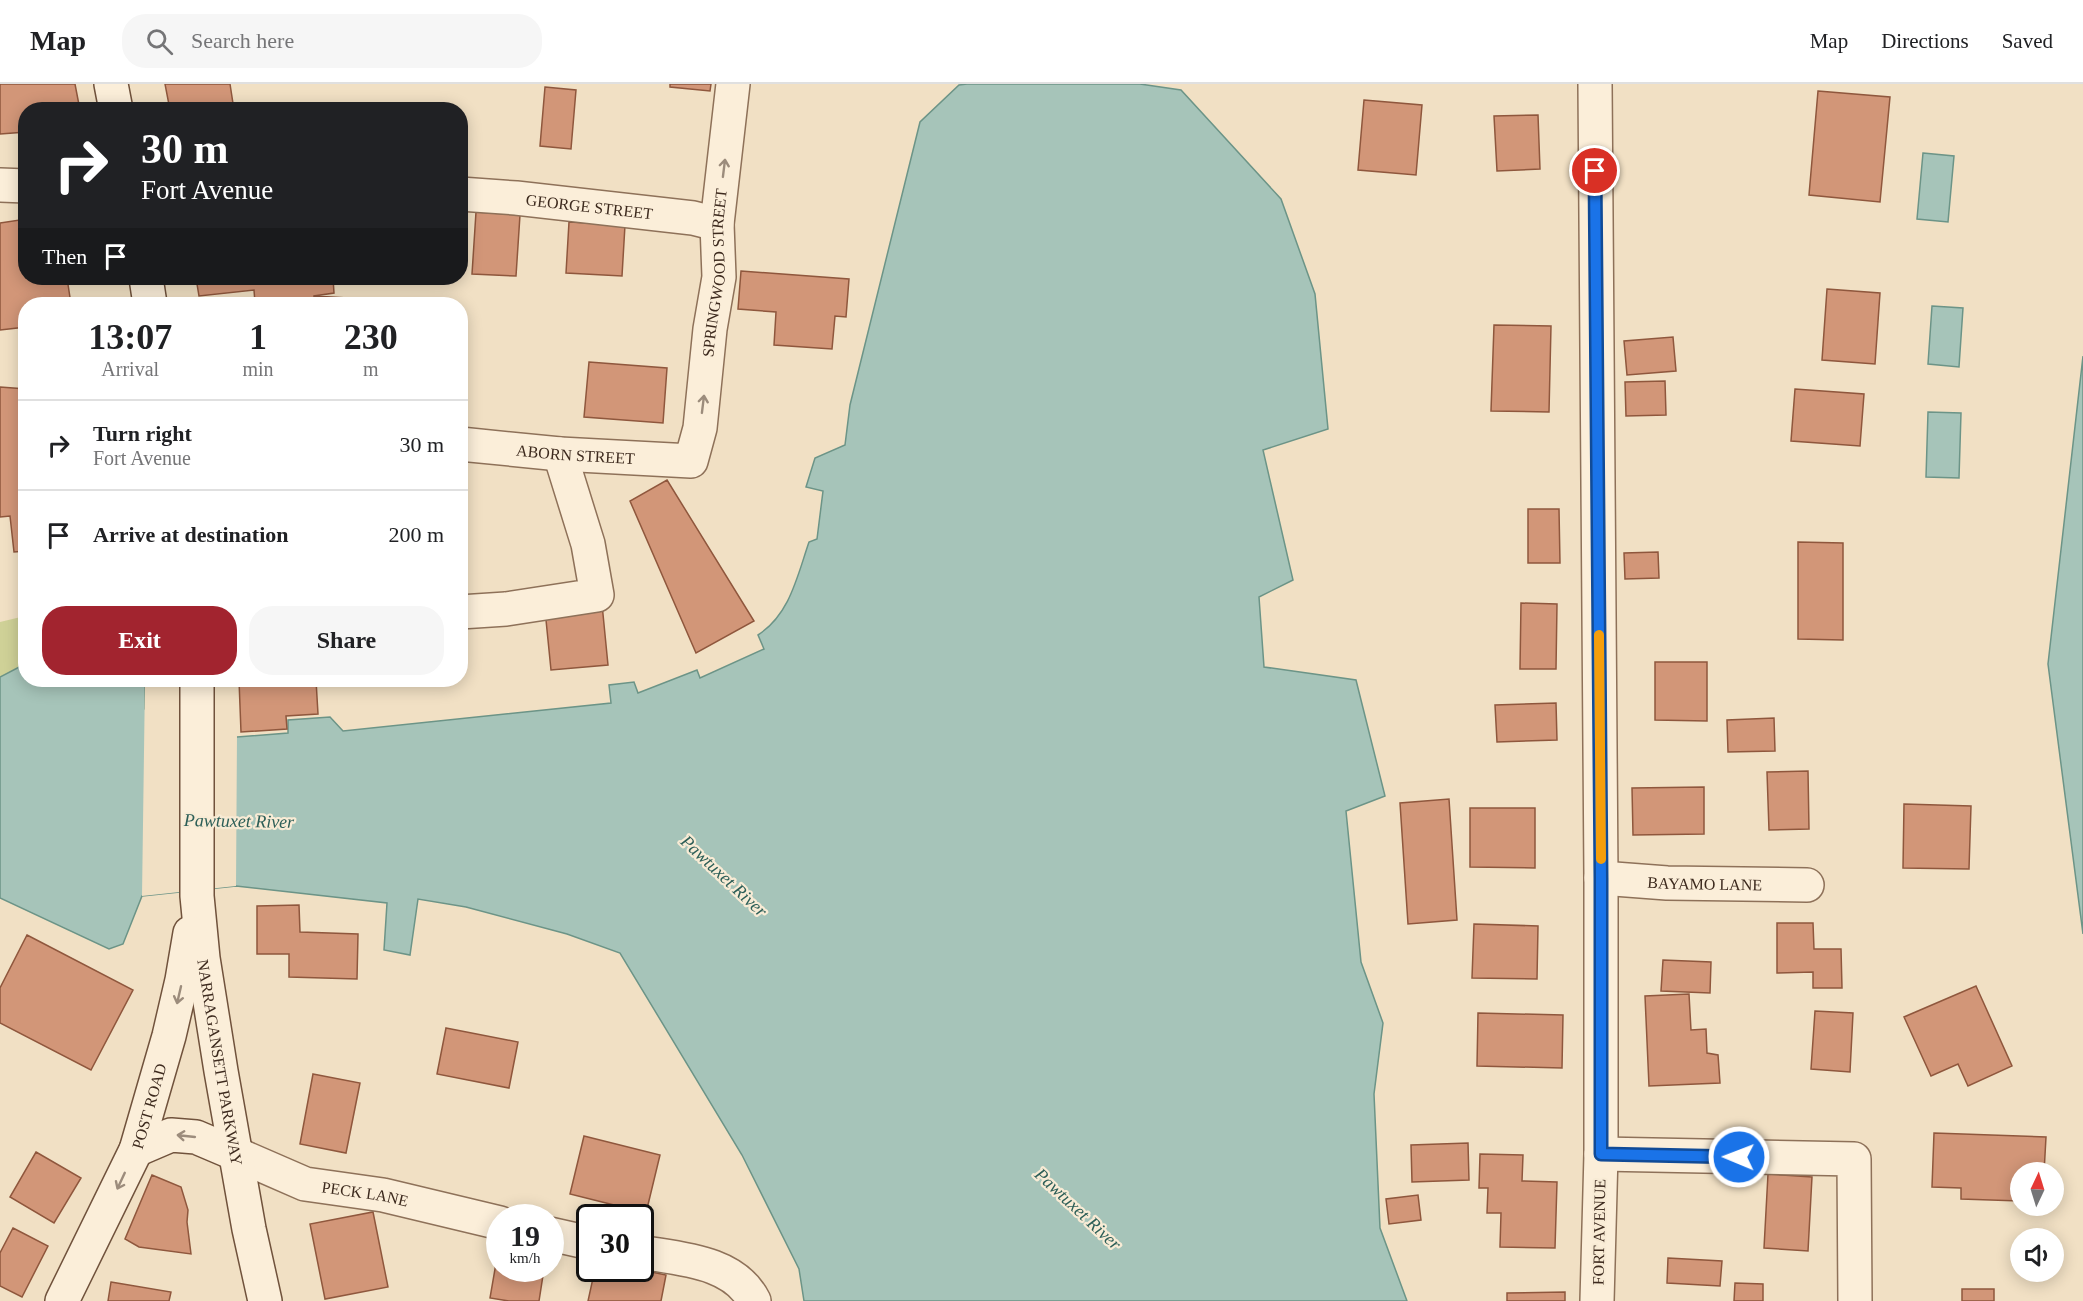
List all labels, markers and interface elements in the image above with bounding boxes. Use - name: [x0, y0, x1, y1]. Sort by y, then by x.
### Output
- search box: [122, 14, 542, 68]
- text: Map: [30, 25, 86, 56]
- icon: search: [143, 25, 176, 58]
- text: Search here: [191, 28, 294, 53]
- text: Map: [1810, 29, 1848, 53]
- text: Directions: [1881, 29, 1969, 53]
- text: Saved: [2002, 29, 2053, 53]
- icon: right: [42, 126, 120, 204]
- text: 30 m: [141, 126, 229, 172]
- pin: [1569, 145, 1620, 196]
- icon: arrive: [1578, 154, 1611, 187]
- one-way arrow: [718, 159, 729, 179]
- text: Fort Avenue: [141, 175, 273, 205]
- street label: SPRINGWOOD STREET: [699, 188, 730, 358]
- street label: GEORGE STREET: [525, 191, 654, 222]
- icon: arrive: [99, 240, 132, 273]
- text: Then: [42, 244, 87, 269]
- text: 13:07: [88, 317, 172, 357]
- text: 1: [249, 317, 267, 357]
- text: 230: [344, 317, 398, 357]
- text: Arrival: [101, 358, 159, 380]
- text: min: [242, 358, 274, 380]
- text: m: [363, 358, 379, 380]
- one-way arrow: [698, 394, 709, 414]
- text: Turn right: [93, 421, 192, 446]
- icon: right: [42, 429, 75, 462]
- text: 30 m: [399, 432, 444, 457]
- street label: ABORN STREET: [516, 441, 635, 466]
- text: Fort Avenue: [93, 447, 191, 469]
- icon: arrive: [42, 519, 75, 552]
- text: Arrive at destination: [93, 522, 289, 547]
- text: 200 m: [388, 522, 444, 547]
- button: Exit: [42, 606, 237, 675]
- button: Share: [249, 606, 444, 675]
- water label: Pawtuxet River: [183, 810, 295, 832]
- water label: Pawtuxet River: [676, 830, 772, 922]
- street label: BAYAMO LANE: [1647, 873, 1762, 893]
- street label: NARRAGANSETT PARKWAY: [195, 958, 246, 1167]
- one-way arrow: [172, 985, 184, 1004]
- street label: POST ROAD: [128, 1061, 169, 1151]
- position arrow: [1707, 1125, 1771, 1189]
- one-way arrow: [176, 1131, 196, 1142]
- north arrow: [2010, 1162, 2064, 1216]
- map controls: [2010, 1162, 2064, 1282]
- water label: Pawtuxet River: [1030, 1163, 1126, 1255]
- one-way arrow: [115, 1171, 127, 1189]
- street label: PECK LANE: [321, 1178, 410, 1209]
- street label: FORT AVENUE: [1590, 1179, 1608, 1285]
- speed limit sign: 30: [576, 1204, 654, 1282]
- text: 19: [510, 1219, 540, 1252]
- button: sound: [2010, 1228, 2064, 1282]
- text: km/h: [510, 1250, 540, 1266]

